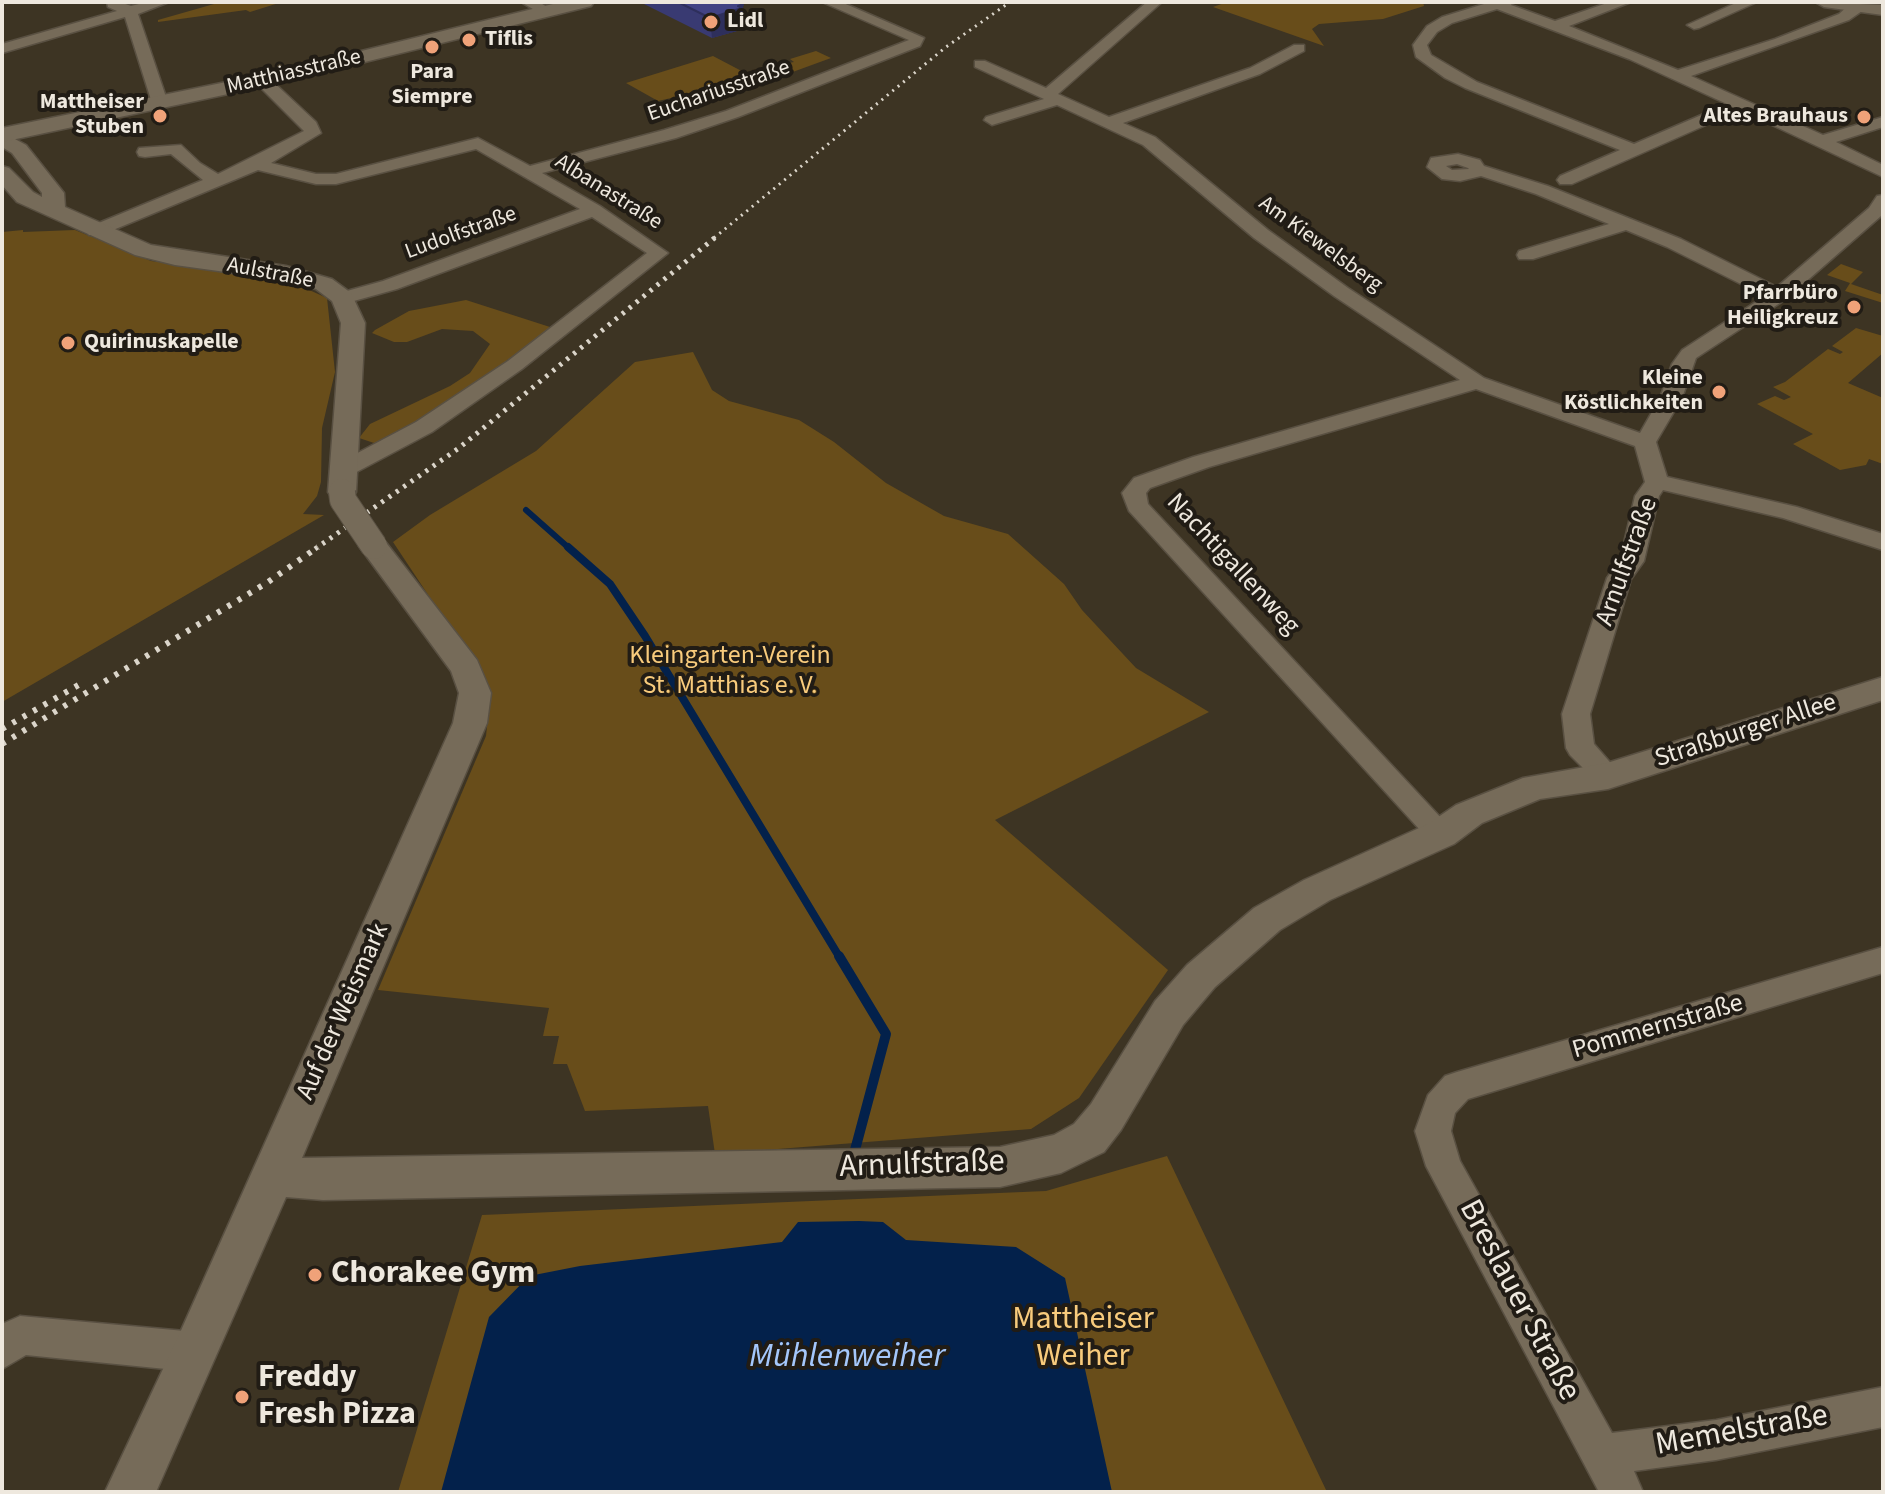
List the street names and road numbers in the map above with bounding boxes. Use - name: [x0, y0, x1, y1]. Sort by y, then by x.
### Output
- street label: Matthiasstraße: [224, 45, 364, 101]
- street label: Euchariusstraße: [644, 55, 794, 129]
- street label: Albanastraße: [549, 150, 667, 236]
- street label: Am Kiewelsberg: [1253, 191, 1387, 299]
- street label: Ludolfstraße: [402, 202, 520, 266]
- street label: Aulstraße: [225, 253, 315, 295]
- street label: Nachtigallenweg: [1159, 488, 1305, 642]
- street label: Arnulfstraße: [1590, 494, 1666, 630]
- street label: Straßburger Allee: [1651, 688, 1841, 776]
- street label: Auf der Weismark: [291, 919, 397, 1105]
- street label: Pommernstraße: [1569, 989, 1747, 1067]
- street label: Arnulfstraße: [839, 1144, 1005, 1188]
- street label: Breslauer Straße: [1449, 1194, 1587, 1408]
- street label: Memelstraße: [1653, 1398, 1831, 1466]

